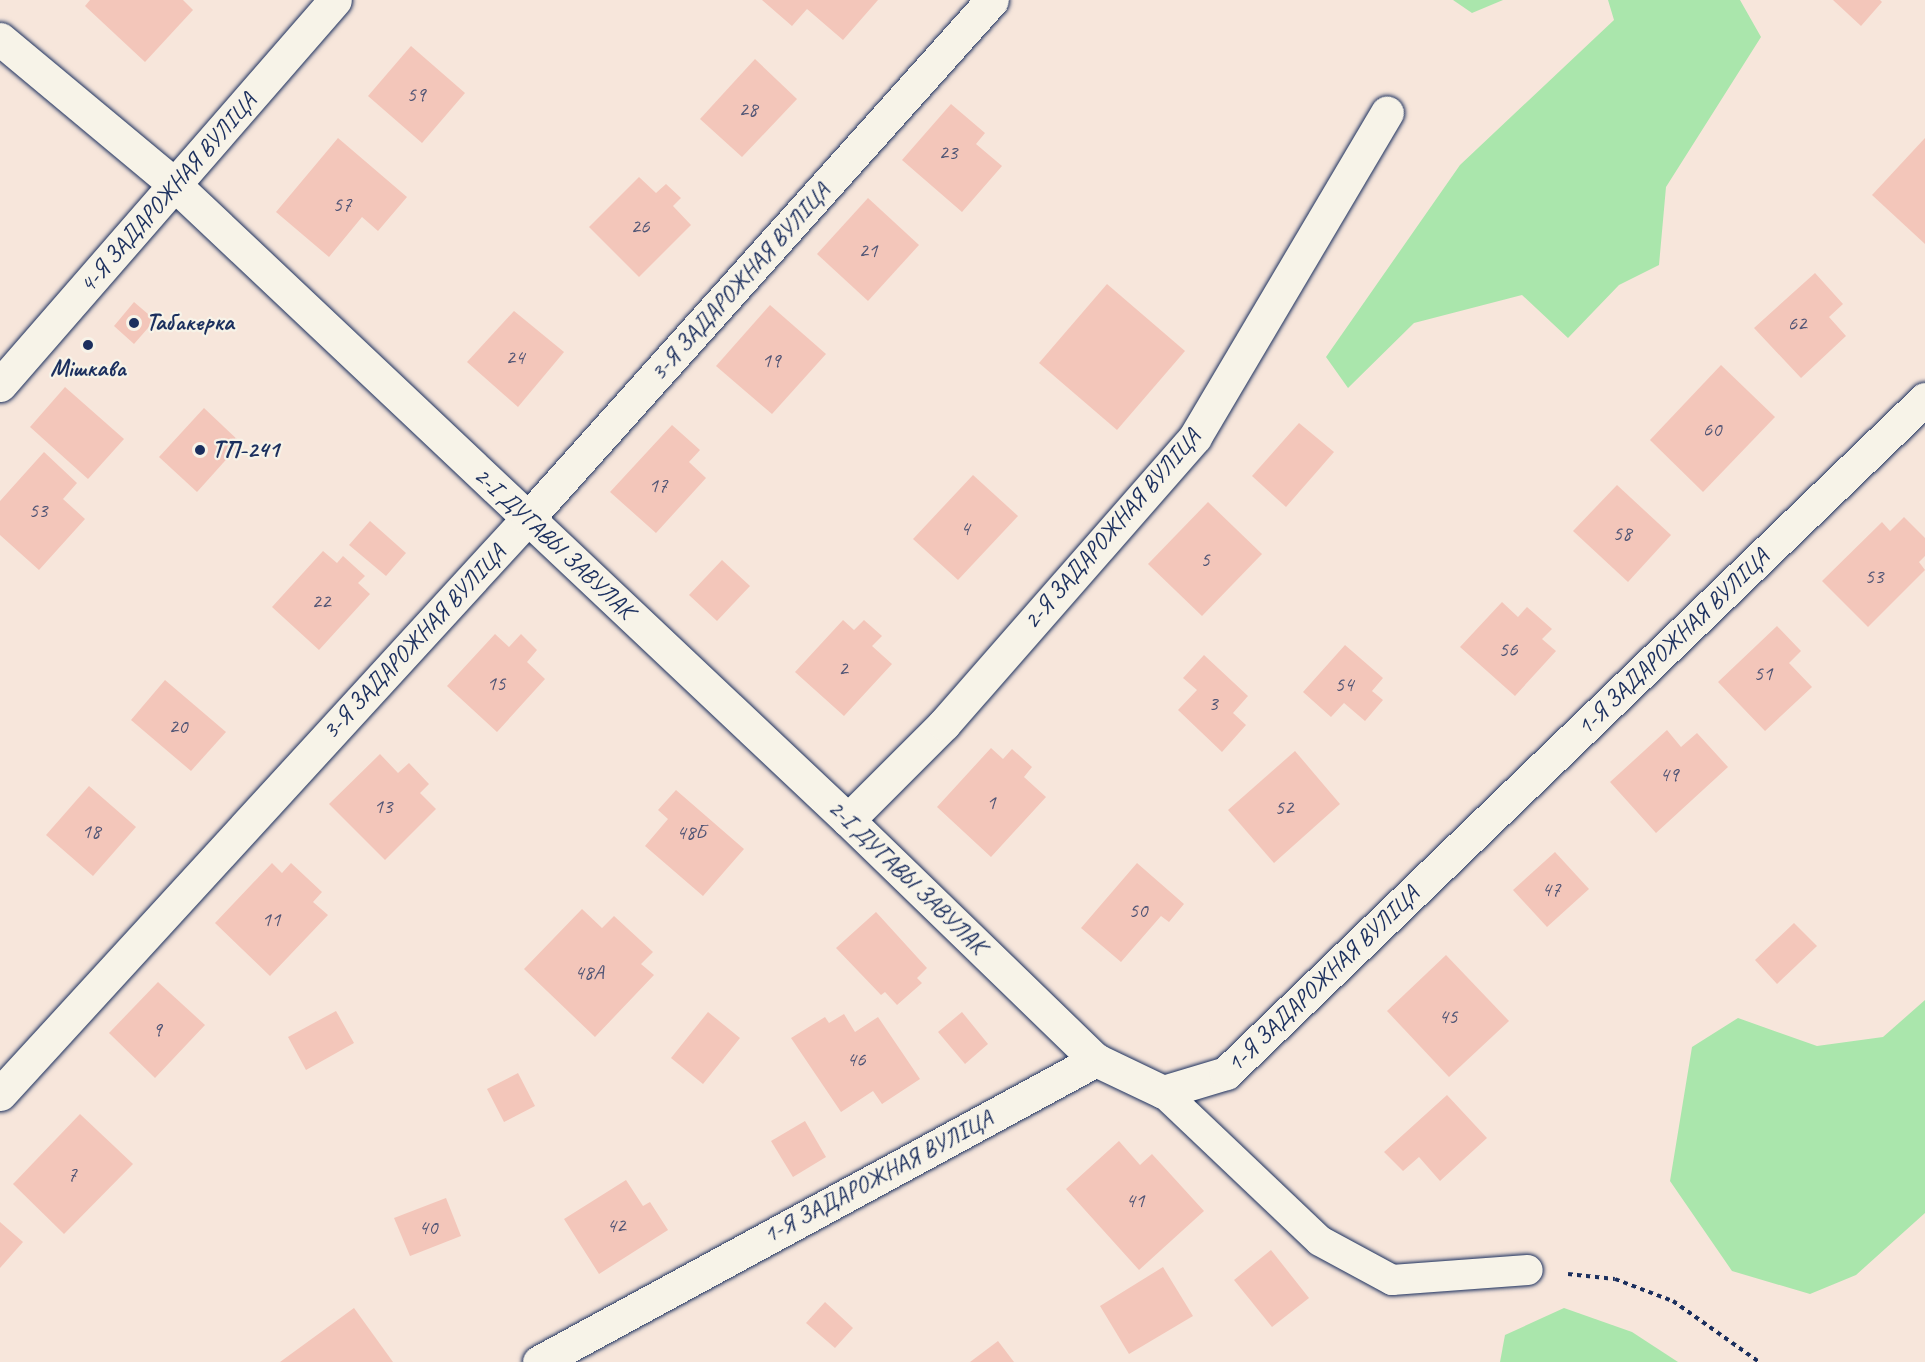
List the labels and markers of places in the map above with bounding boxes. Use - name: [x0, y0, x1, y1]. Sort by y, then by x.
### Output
- place label: Табакерка: [146, 309, 234, 337]
- marker: Табакерка: [127, 316, 141, 330]
- marker: Мішкава: [81, 338, 95, 352]
- place label: Мішкава: [50, 355, 126, 383]
- place label: ТП-241: [212, 436, 279, 464]
- marker: ТП-241: [193, 443, 207, 457]

